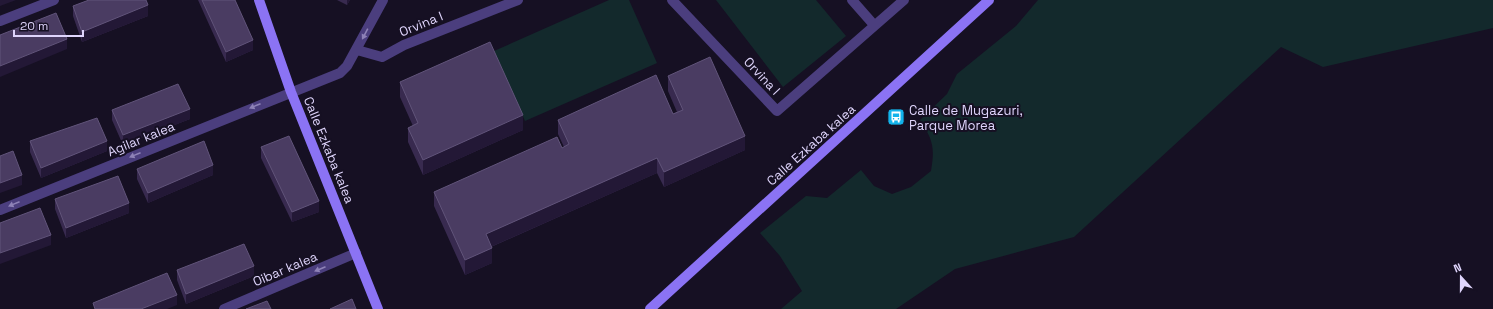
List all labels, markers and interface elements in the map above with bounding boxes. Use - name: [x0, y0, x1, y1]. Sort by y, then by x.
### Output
- street label: Orvina I: [397, 8, 445, 40]
- scale bar: [14, 12, 83, 38]
- text: 20 m: [20, 18, 48, 34]
- one-way arrow: [362, 29, 368, 40]
- street label: Orvina I: [740, 53, 784, 99]
- street label: Calle Ezkaba kalea: [300, 94, 358, 206]
- street label: Calle Ezkaba kalea: [763, 100, 859, 189]
- place label: Calle de Mugazuri, Parque Morea: [909, 102, 1023, 134]
- one-way arrow: [249, 104, 261, 110]
- bus stop icon: Calle de Mugazuri, Parque Morea: [886, 107, 906, 127]
- street label: Agilar kalea: [105, 118, 178, 160]
- one-way arrow: [129, 152, 140, 158]
- one-way arrow: [8, 201, 20, 207]
- street label: Oibar kalea: [250, 248, 320, 290]
- north arrow: [1441, 257, 1481, 297]
- text: N: [1451, 260, 1463, 276]
- one-way arrow: [314, 265, 326, 272]

